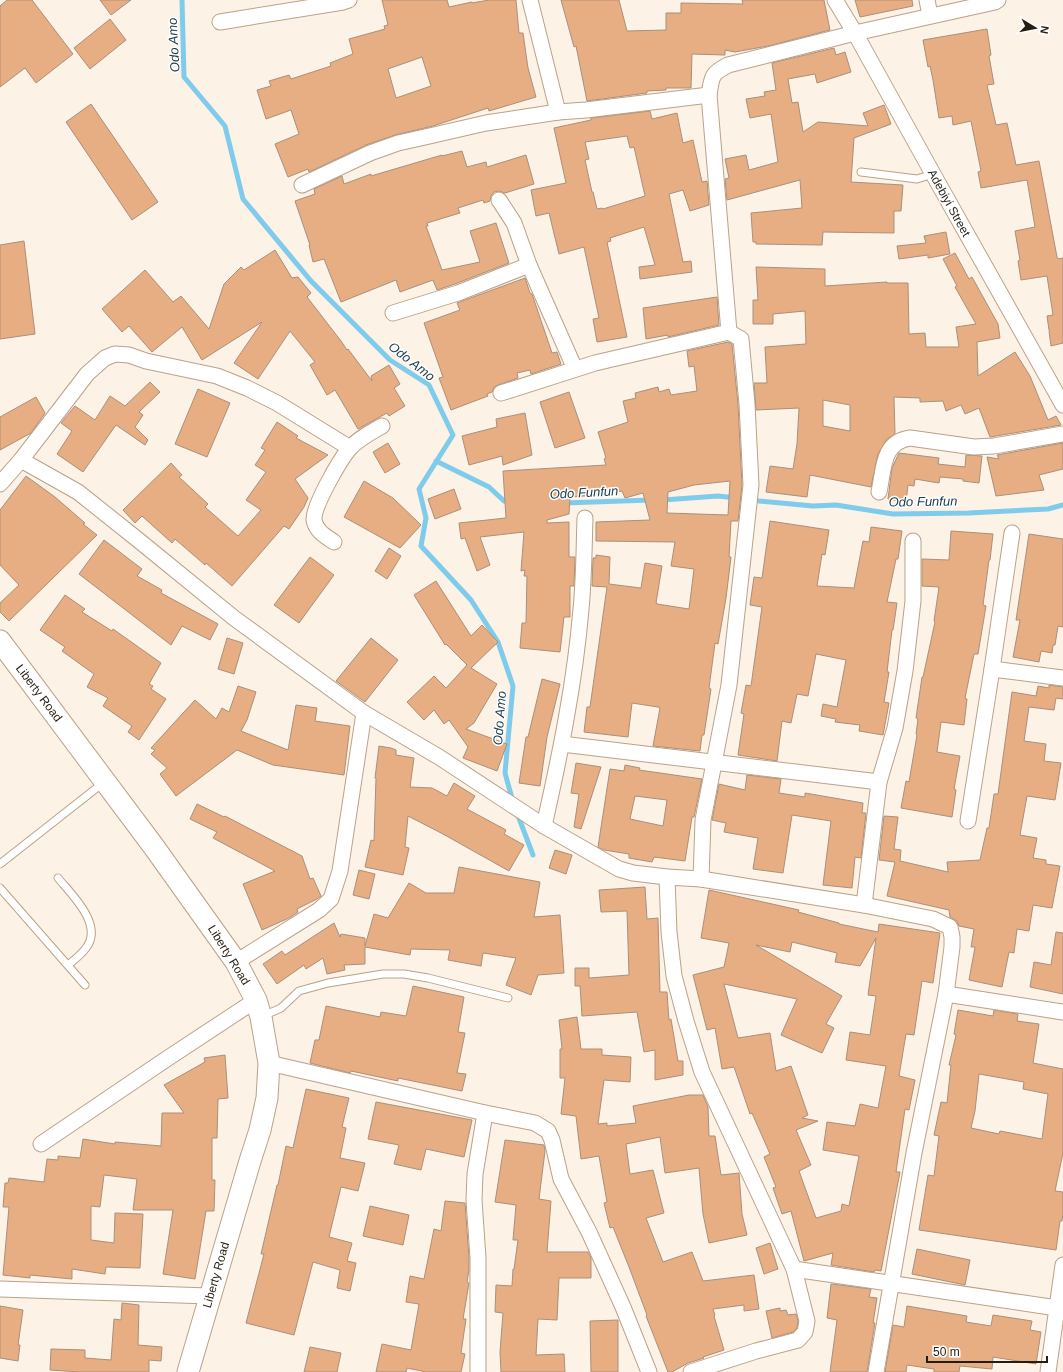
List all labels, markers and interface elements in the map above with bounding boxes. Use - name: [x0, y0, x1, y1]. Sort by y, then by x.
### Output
- north arrow: [1015, 8, 1055, 48]
- water label: Odo Amo: [165, 17, 182, 73]
- text: N: [1038, 25, 1051, 35]
- street label: Adebiyi Street: [925, 167, 974, 240]
- water label: Odo Amo: [386, 339, 438, 384]
- water label: Odo Funfun: [549, 483, 619, 502]
- water label: Odo Funfun: [889, 493, 957, 510]
- street label: Liberty Road: [13, 662, 65, 724]
- water label: Odo Amo: [490, 690, 509, 746]
- street label: Liberty Road: [205, 922, 253, 988]
- street label: Liberty Road: [200, 1240, 232, 1310]
- scale bar: [927, 1338, 1047, 1364]
- text: 50 m: [933, 1345, 960, 1359]

